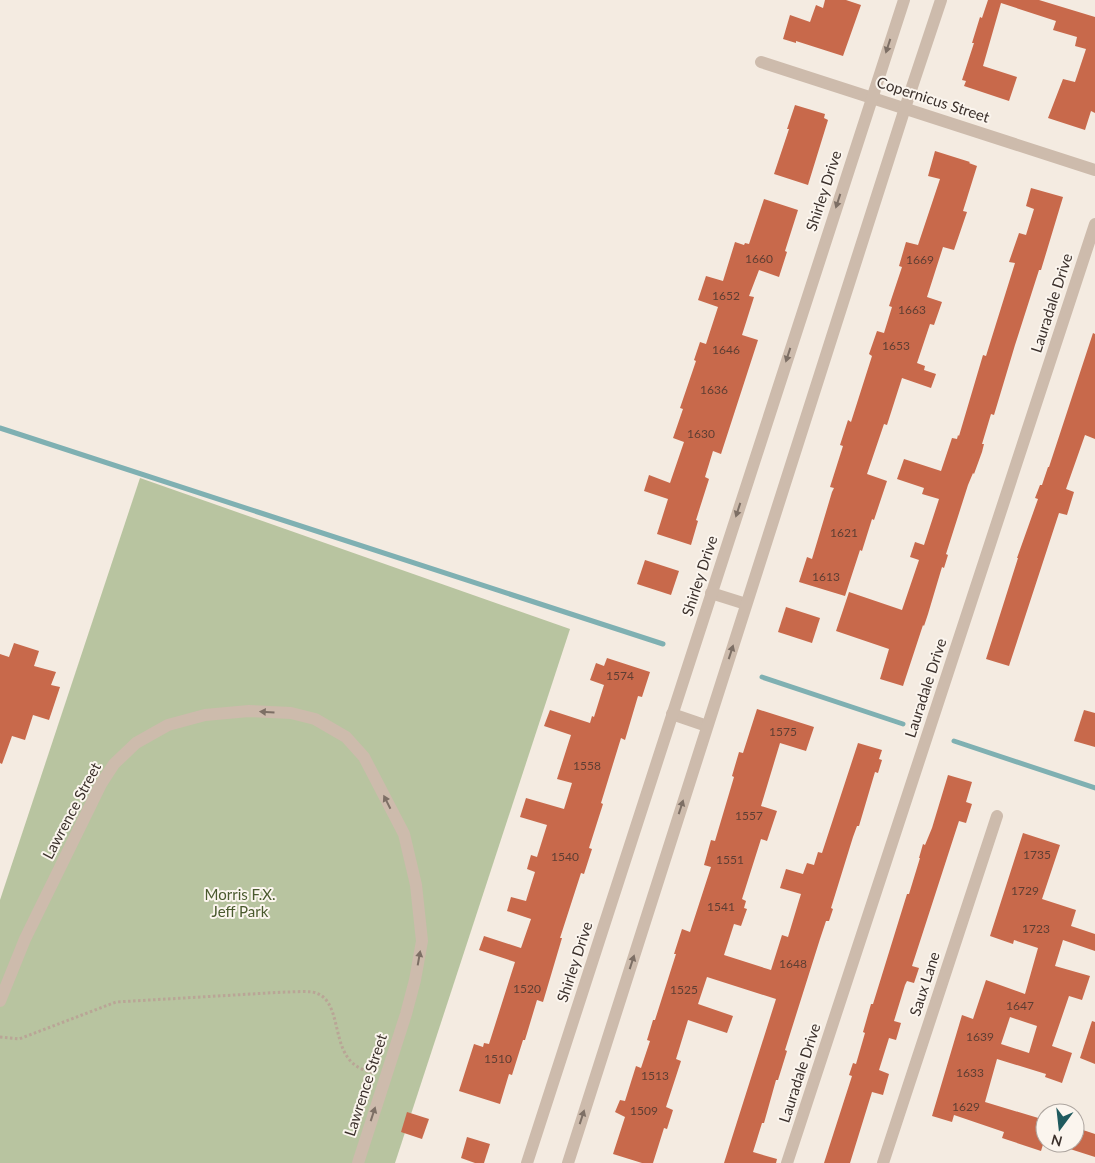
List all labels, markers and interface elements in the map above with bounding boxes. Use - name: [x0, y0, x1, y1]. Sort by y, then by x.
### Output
- one-way arrow: [884, 39, 892, 54]
- street label: Copernicus Street: [875, 72, 993, 126]
- street label: Shirley Drive: [802, 148, 845, 233]
- one-way arrow: [834, 194, 842, 209]
- house number: 1660: [745, 251, 773, 266]
- street label: Lauradale Drive: [1027, 251, 1076, 355]
- house number: 1669: [906, 252, 934, 267]
- house number: 1652: [712, 288, 740, 303]
- house number: 1663: [898, 302, 926, 317]
- house number: 1653: [882, 338, 910, 353]
- house number: 1646: [712, 342, 740, 357]
- one-way arrow: [784, 348, 791, 363]
- house number: 1636: [700, 382, 728, 397]
- house number: 1630: [687, 426, 715, 441]
- one-way arrow: [734, 503, 742, 518]
- house number: 1621: [830, 525, 858, 540]
- street label: Shirley Drive: [678, 533, 721, 618]
- house number: 1613: [812, 569, 840, 584]
- street label: Lauradale Drive: [901, 636, 950, 740]
- one-way arrow: [727, 645, 735, 660]
- house number: 1574: [606, 668, 634, 683]
- one-way arrow: [258, 707, 274, 715]
- house number: 1575: [769, 724, 797, 739]
- house number: 1558: [573, 758, 601, 773]
- street label: Lawrence Street: [38, 759, 104, 862]
- one-way arrow: [383, 795, 391, 809]
- one-way arrow: [678, 799, 686, 814]
- house number: 1557: [735, 808, 763, 823]
- house number: 1735: [1023, 847, 1051, 862]
- house number: 1540: [551, 849, 579, 864]
- house number: 1551: [716, 852, 744, 867]
- house number: 1729: [1011, 883, 1039, 898]
- park label: Morris F.X. Jeff Park: [205, 885, 275, 920]
- house number: 1541: [707, 899, 735, 914]
- street label: Shirley Drive: [553, 919, 596, 1004]
- house number: 1723: [1022, 921, 1050, 936]
- street label: Saux Lane: [905, 949, 943, 1018]
- one-way arrow: [415, 950, 423, 966]
- one-way arrow: [629, 954, 636, 969]
- house number: 1648: [779, 956, 807, 971]
- house number: 1520: [513, 981, 541, 996]
- house number: 1525: [670, 982, 698, 997]
- house number: 1647: [1006, 998, 1034, 1013]
- street label: Lauradale Drive: [775, 1021, 824, 1125]
- house number: 1639: [966, 1029, 994, 1044]
- street label: Lawrence Street: [340, 1031, 390, 1138]
- house number: 1510: [484, 1051, 512, 1066]
- house number: 1633: [956, 1065, 984, 1080]
- house number: 1513: [641, 1068, 669, 1083]
- house number: 1629: [952, 1099, 980, 1114]
- house number: 1509: [630, 1103, 658, 1118]
- north arrow: [1035, 1103, 1085, 1153]
- one-way arrow: [370, 1106, 378, 1121]
- one-way arrow: [579, 1109, 587, 1124]
- text: N: [1049, 1131, 1064, 1151]

